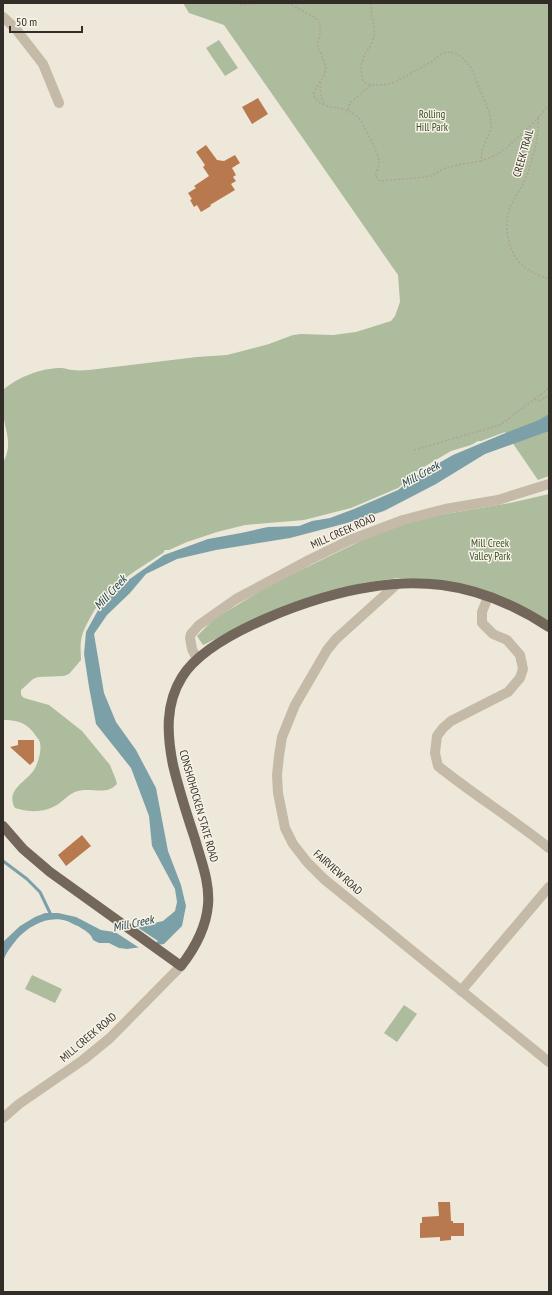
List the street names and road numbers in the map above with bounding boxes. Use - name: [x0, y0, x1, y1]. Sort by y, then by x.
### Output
- street label: CREEK TRAIL: [509, 127, 537, 179]
- street label: MILL CREEK ROAD: [308, 510, 378, 552]
- street label: CONSHOHOCKEN STATE ROAD: [176, 748, 222, 864]
- street label: FAIRVIEW ROAD: [311, 846, 365, 898]
- street label: MILL CREEK ROAD: [57, 1009, 119, 1065]

